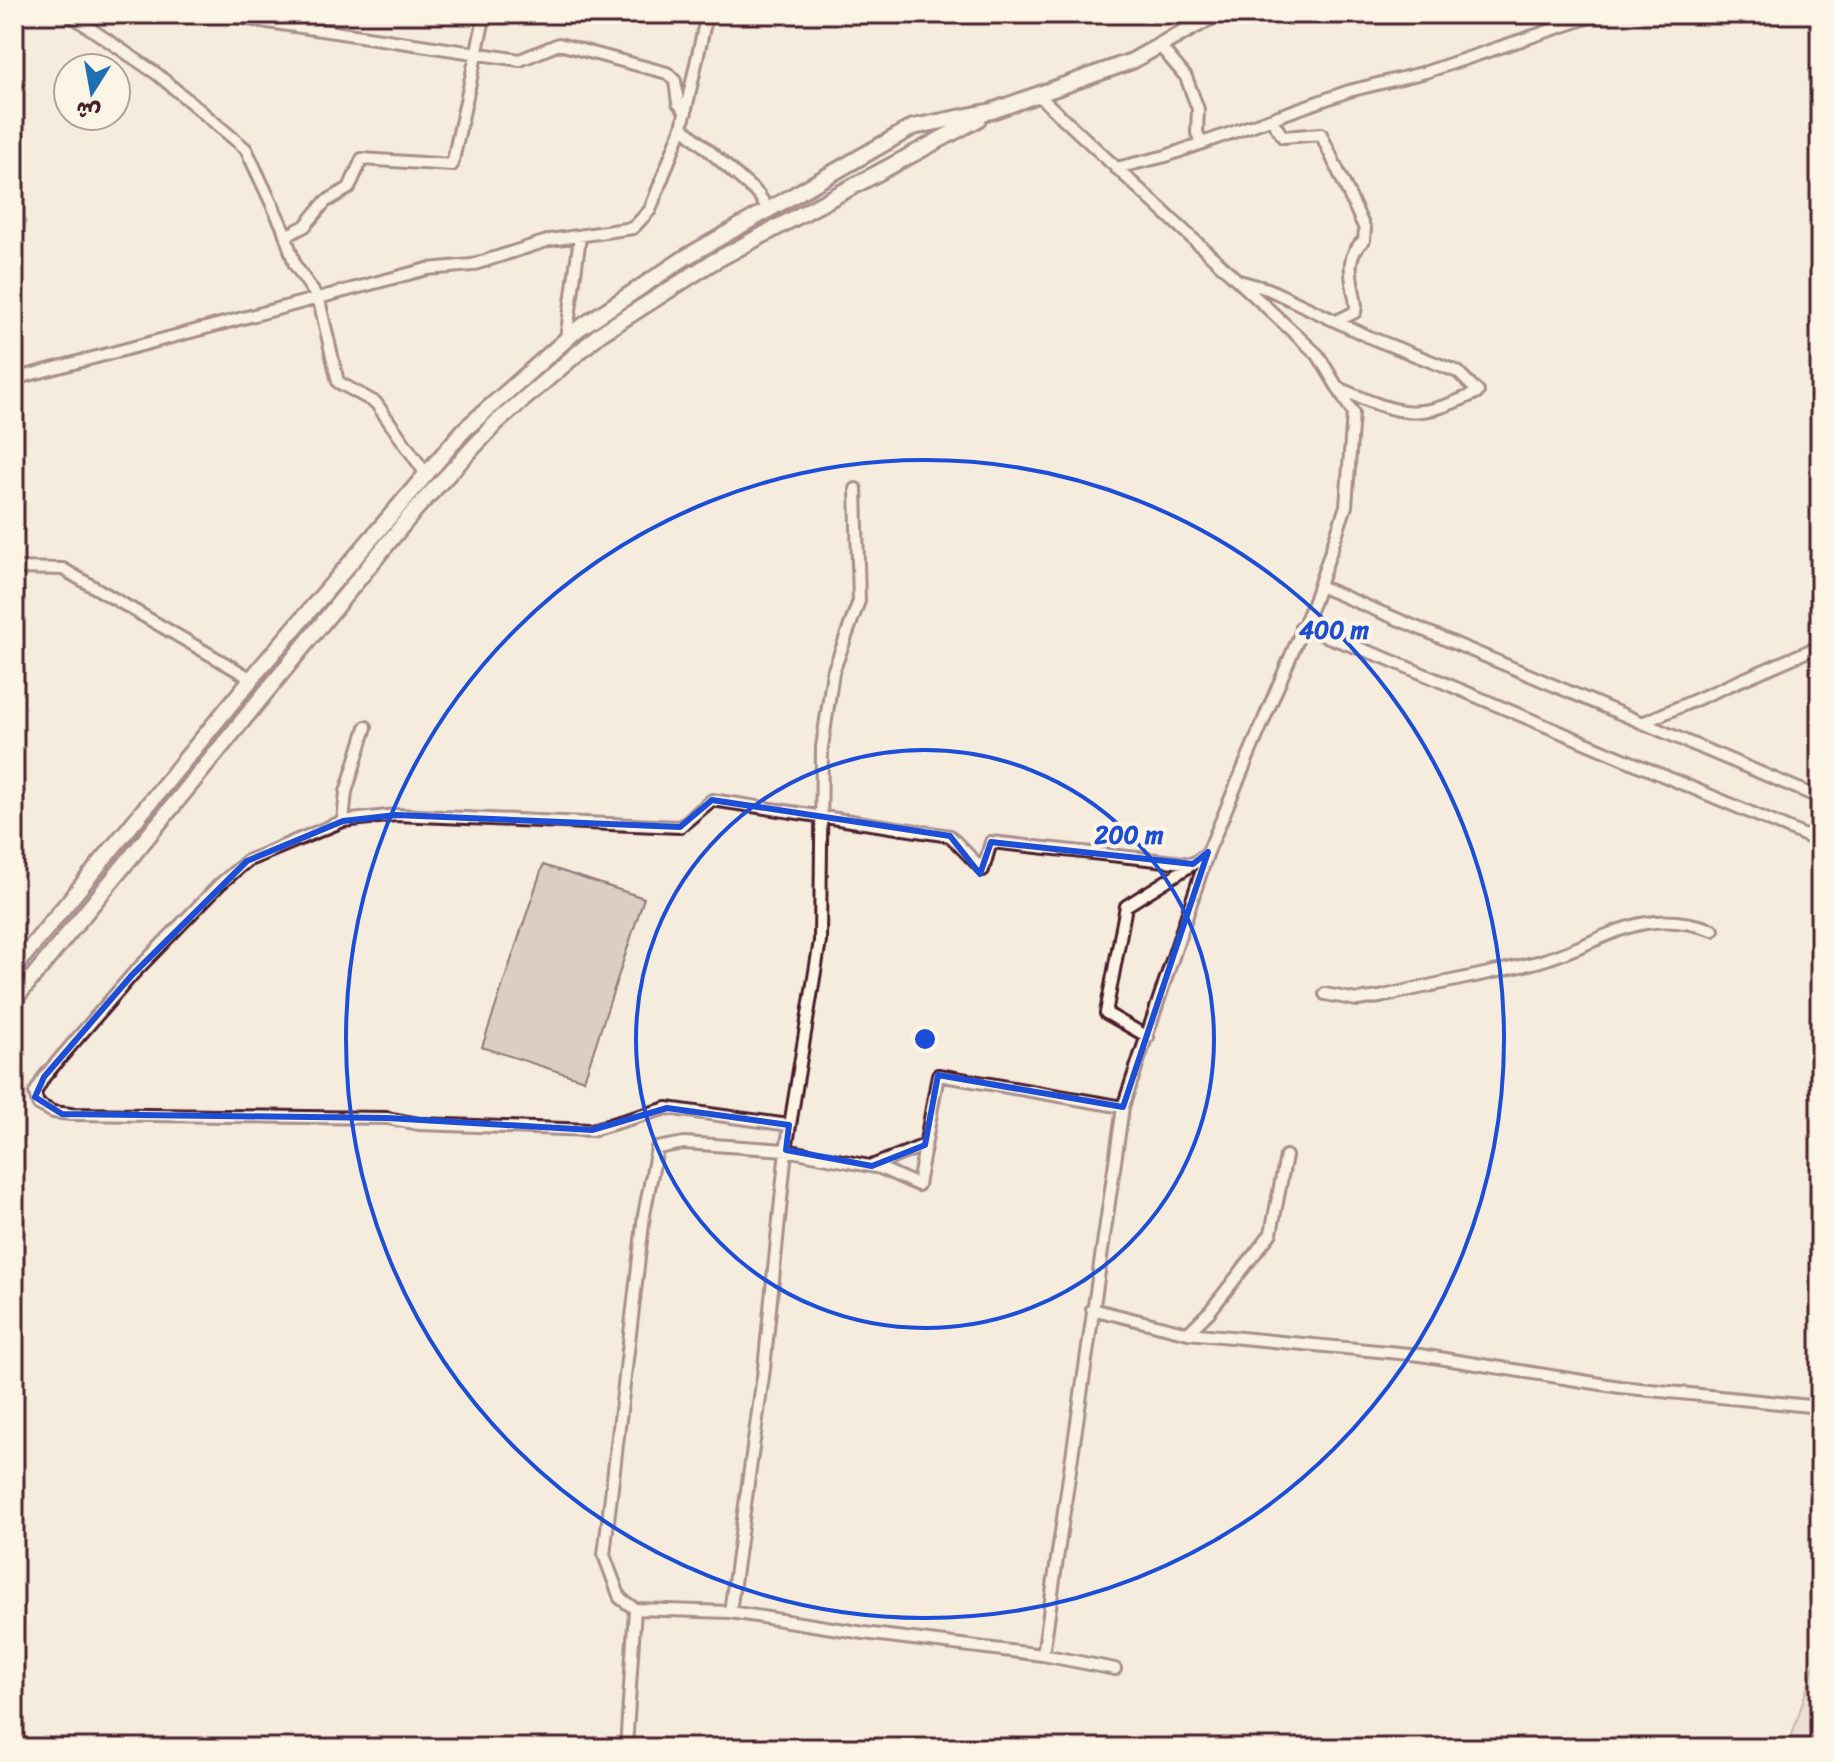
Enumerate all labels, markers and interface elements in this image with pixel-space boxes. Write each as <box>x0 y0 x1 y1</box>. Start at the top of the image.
north arrow <box>52 52 132 132</box>
text: ش <box>73 90 104 133</box>
text: 400 m <box>1299 609 1370 651</box>
text: 200 m <box>1094 814 1164 856</box>
centre of rings <box>911 1025 939 1053</box>

